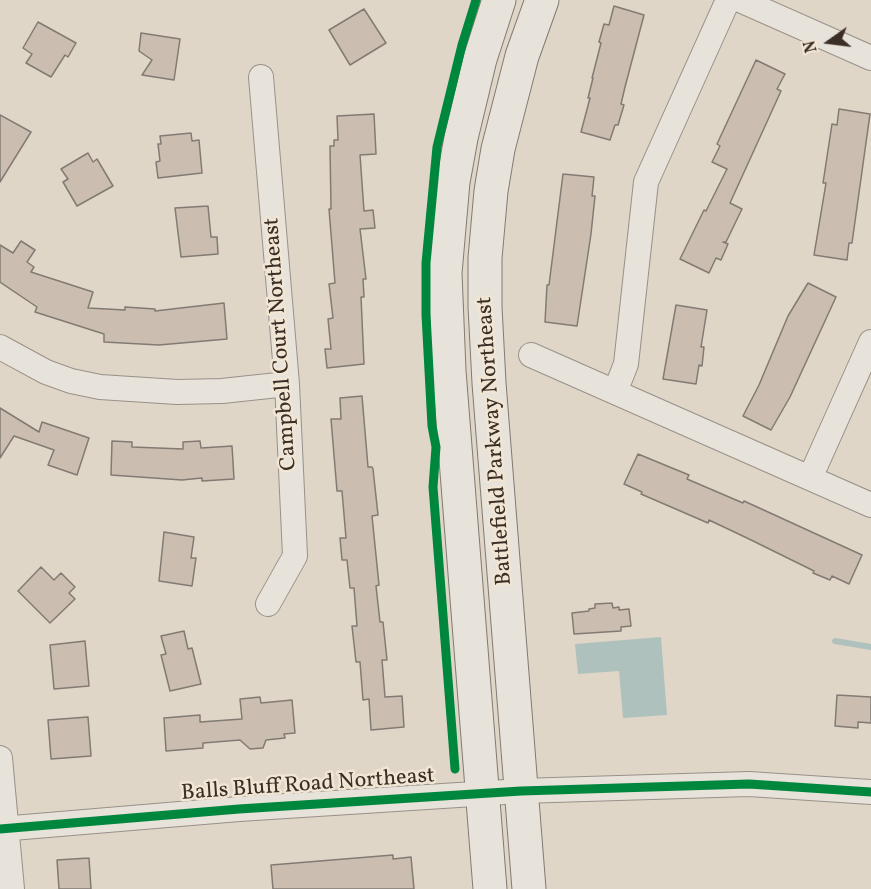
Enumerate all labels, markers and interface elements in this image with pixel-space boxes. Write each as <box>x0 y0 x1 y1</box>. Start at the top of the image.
north arrow <box>799 12 859 72</box>
text: N <box>799 38 824 55</box>
street label: Campbell Court Northeast <box>260 217 304 471</box>
street label: Battlefield Parkway Northeast <box>473 296 519 586</box>
street label: Balls Bluff Road Northeast <box>180 764 436 808</box>

